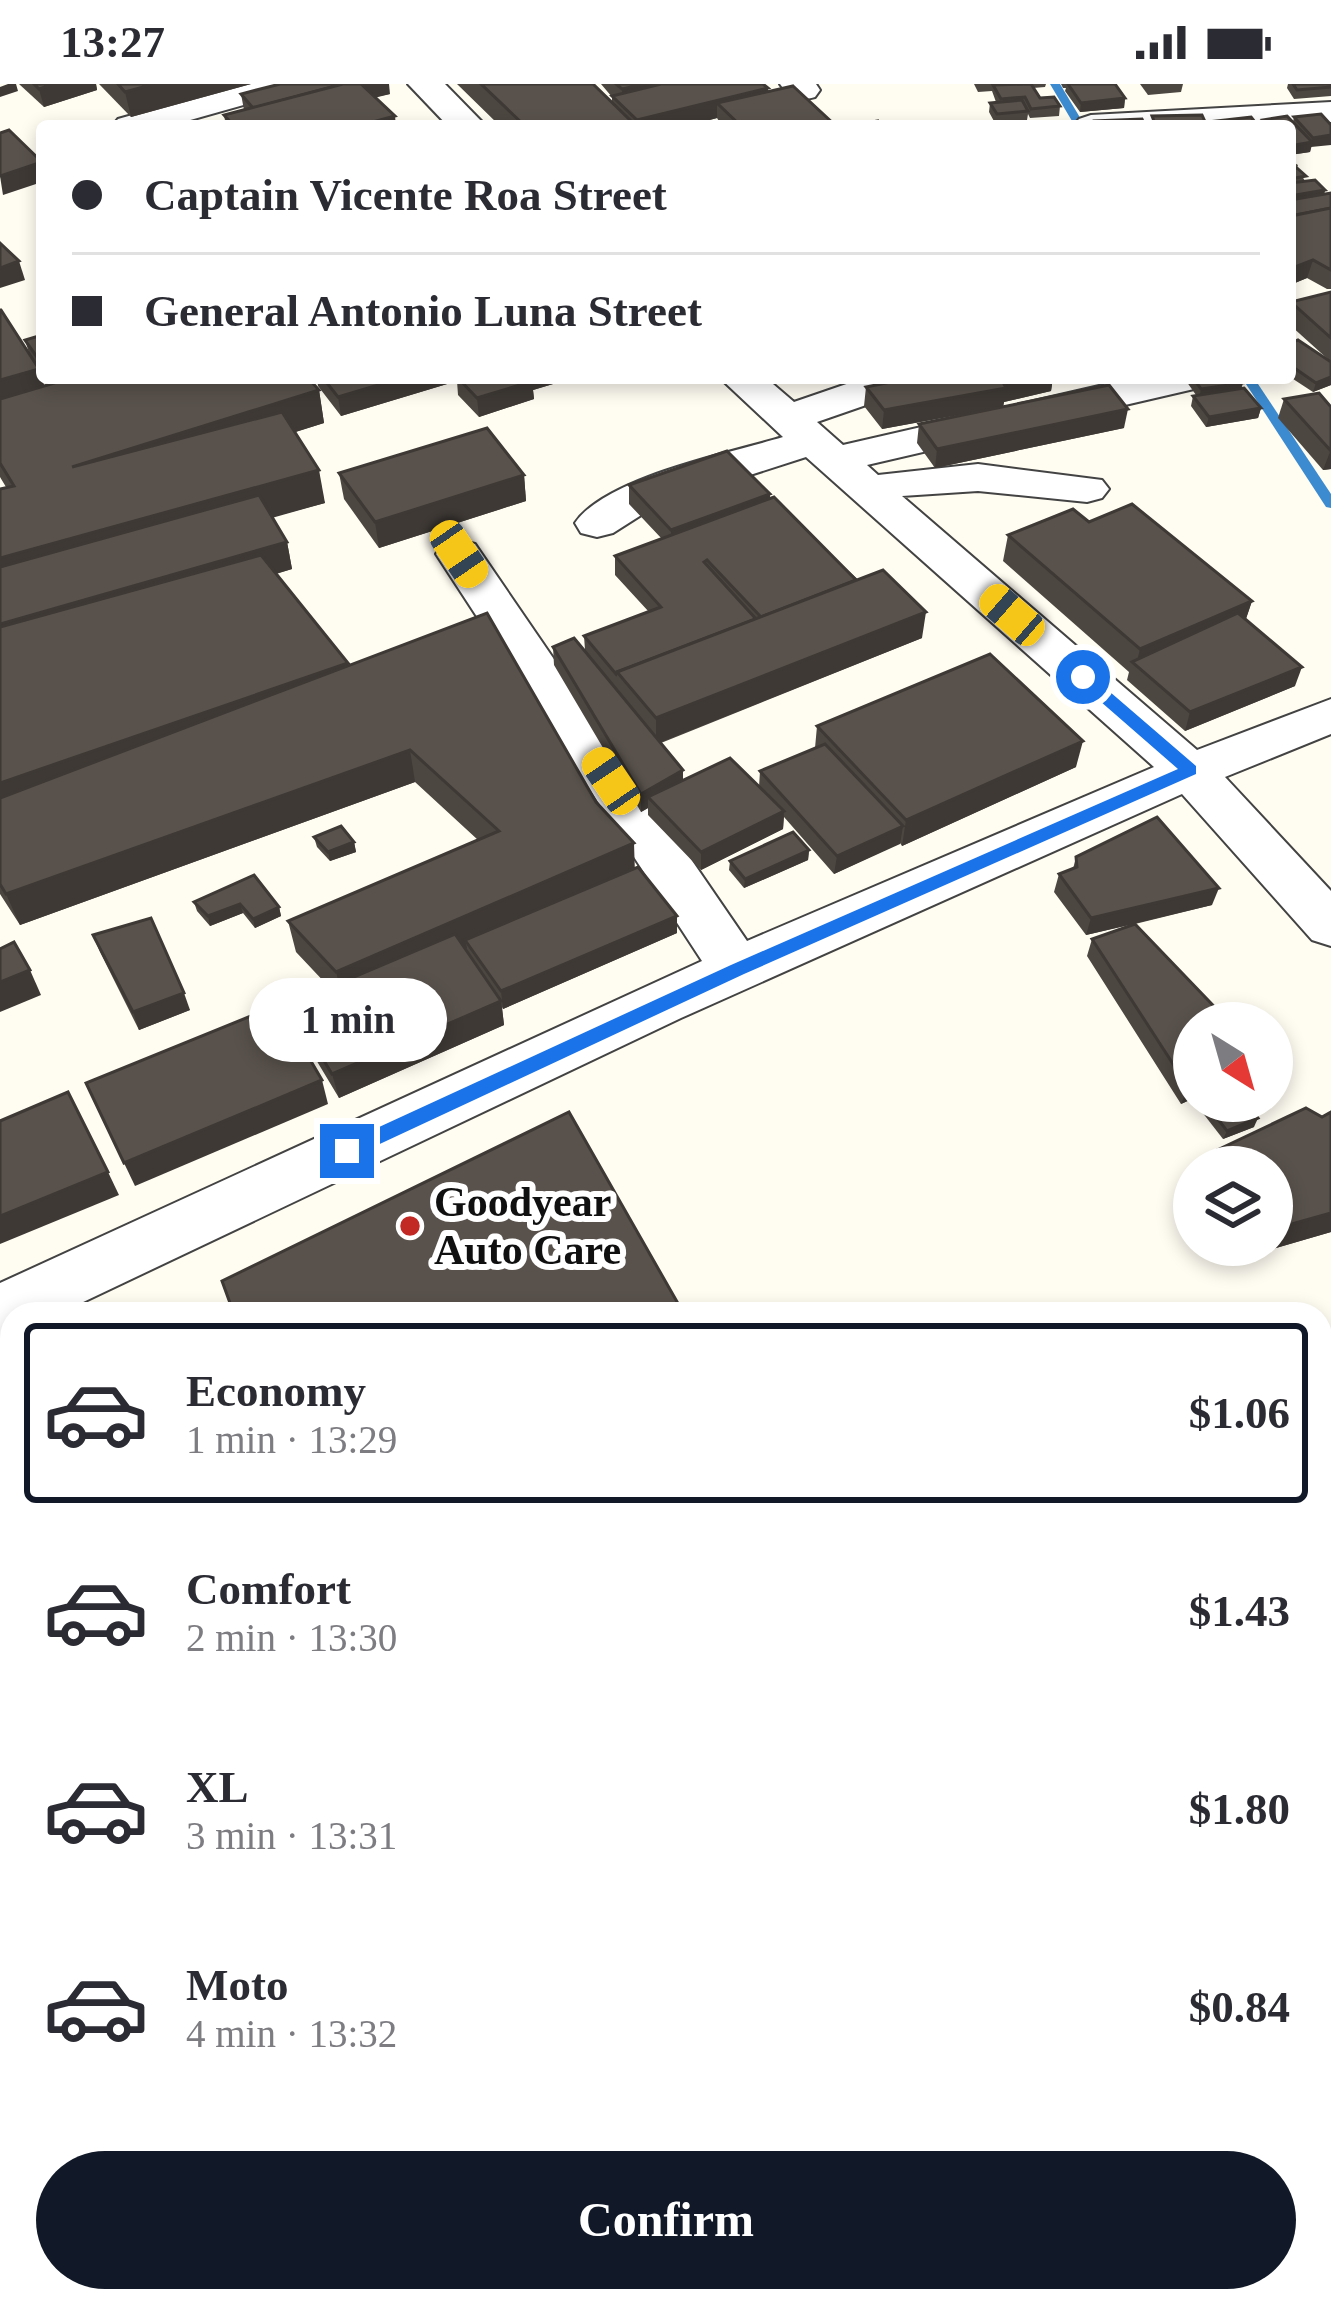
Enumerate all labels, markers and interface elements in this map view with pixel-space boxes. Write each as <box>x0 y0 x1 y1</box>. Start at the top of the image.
text: 13:27 <box>60 17 165 67</box>
text: Captain Vicente Roa Street <box>144 170 667 220</box>
text: General Antonio Luna Street <box>144 286 702 336</box>
car <box>424 514 494 594</box>
car <box>973 578 1051 652</box>
route start <box>1056 650 1110 704</box>
car <box>576 741 646 821</box>
callout: 1 min <box>248 977 446 1061</box>
text: 1 min <box>301 998 395 1041</box>
north arrow <box>1173 1002 1293 1122</box>
map controls <box>1173 1002 1293 1266</box>
route end <box>320 1124 374 1178</box>
button: layers <box>1173 1146 1293 1266</box>
place label: Goodyear Auto Care <box>434 1179 621 1273</box>
marker: Goodyear Auto Care <box>397 1213 423 1239</box>
icon: car <box>42 1359 150 1467</box>
text: Economy <box>186 1366 366 1416</box>
text: $1.06 <box>1189 1388 1290 1438</box>
text: 1 min · 13:29 <box>186 1418 397 1461</box>
icon: car <box>42 1557 150 1665</box>
text: Comfort <box>186 1564 351 1614</box>
text: $1.43 <box>1189 1586 1290 1636</box>
text: 2 min · 13:30 <box>186 1616 397 1659</box>
icon: car <box>42 1755 150 1863</box>
text: XL <box>186 1762 249 1812</box>
text: $1.80 <box>1189 1784 1290 1834</box>
text: 3 min · 13:31 <box>186 1814 397 1857</box>
icon: car <box>42 1953 150 2061</box>
text: Moto <box>186 1960 288 2010</box>
text: $0.84 <box>1189 1982 1290 2032</box>
text: 4 min · 13:32 <box>186 2012 397 2055</box>
button: Confirm <box>36 2151 1296 2289</box>

